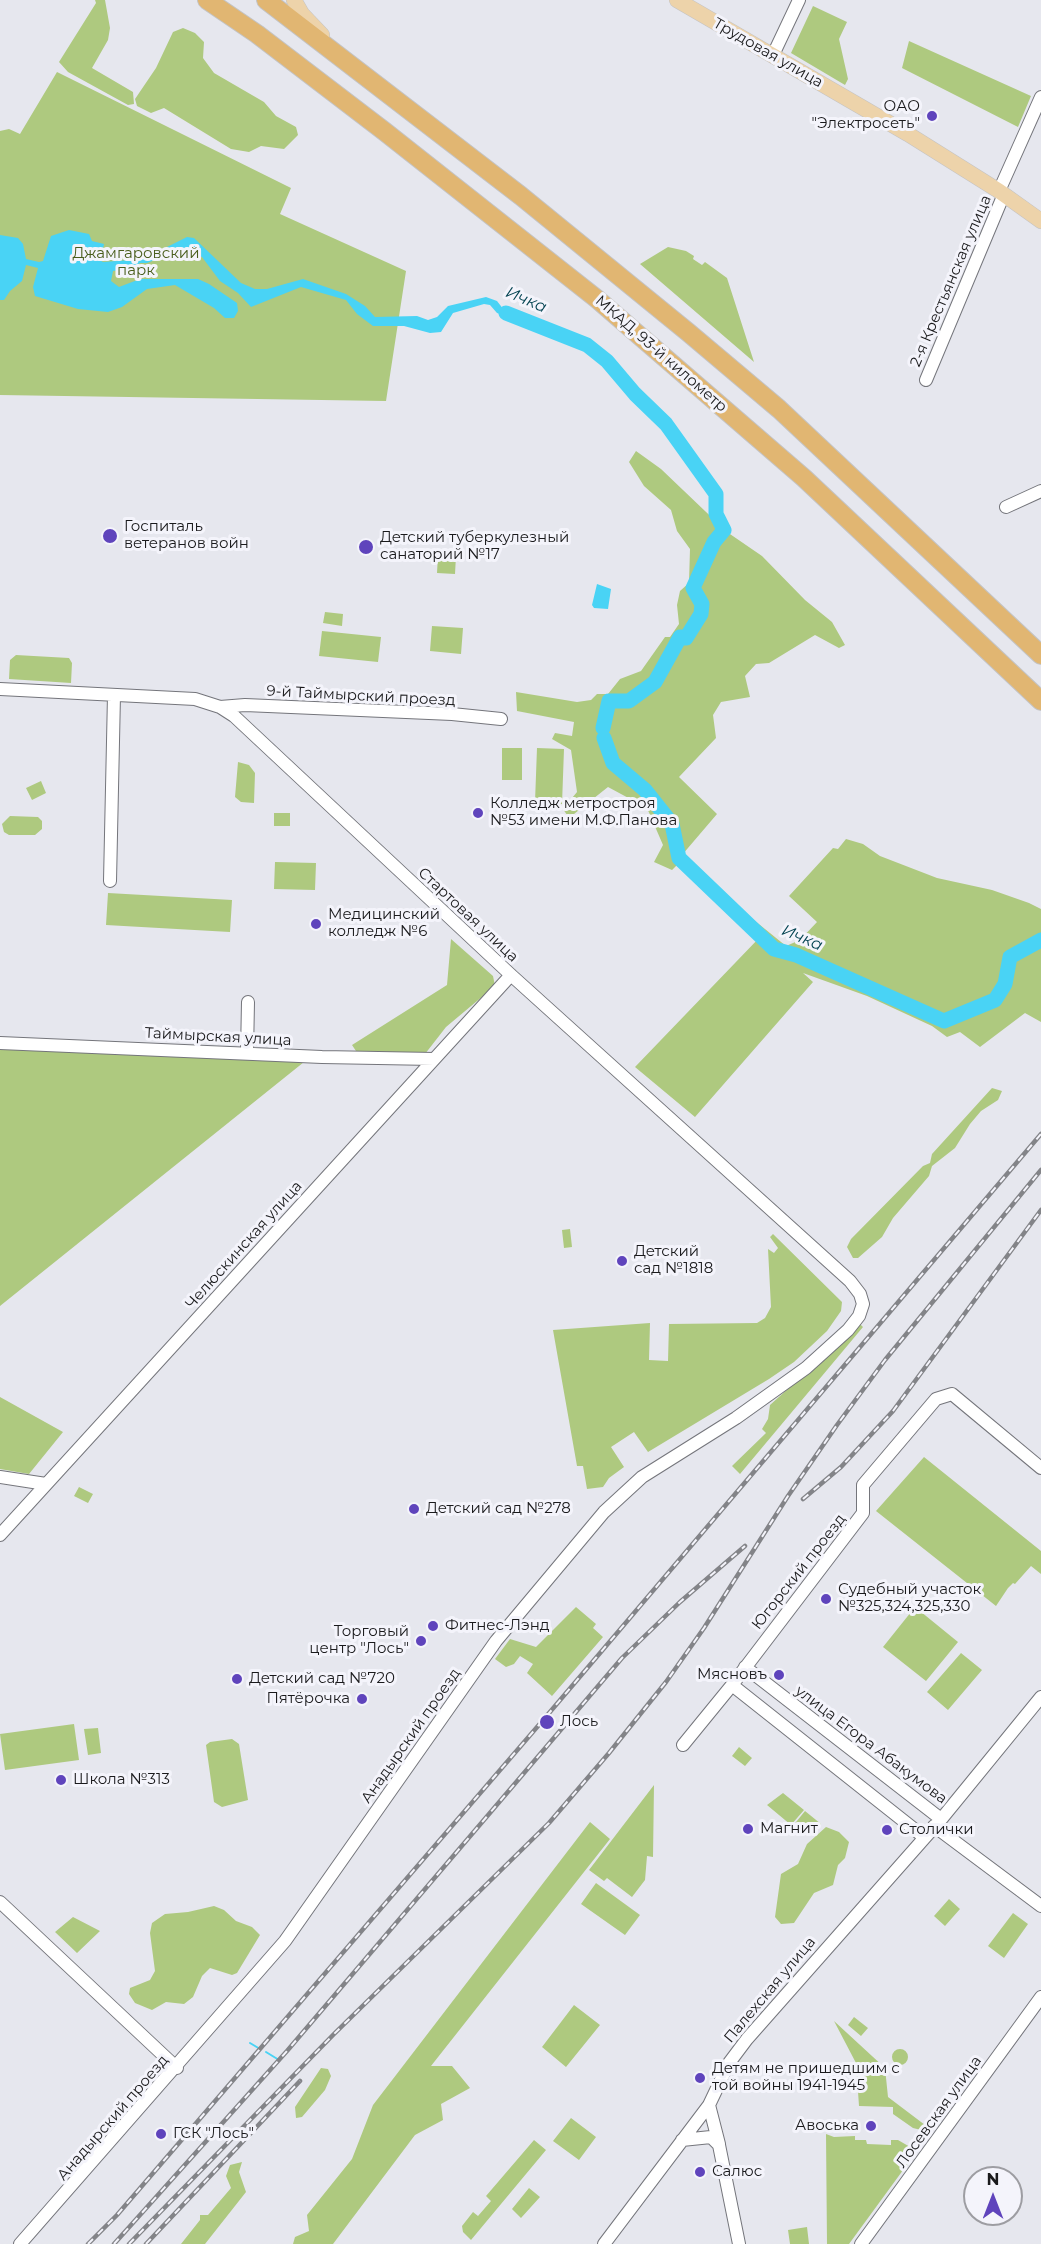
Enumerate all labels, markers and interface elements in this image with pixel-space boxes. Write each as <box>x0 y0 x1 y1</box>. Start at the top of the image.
street label: Трудовая улица <box>710 14 826 92</box>
place label: ОАО "Электросеть" <box>811 98 920 133</box>
marker: ОАО "Электросеть" <box>925 109 939 123</box>
street label: 2-я Крестьянская улица <box>907 192 995 370</box>
park label: Джамгаровский парк <box>72 245 200 280</box>
water label: Ичка <box>503 283 549 317</box>
street label: МКАД, 93-й километр <box>592 292 730 416</box>
place label: Госпиталь ветеранов войн <box>124 518 249 553</box>
marker: Госпиталь ветеранов войн <box>101 527 119 545</box>
place label: Детский туберкулезный санаторий №17 <box>380 529 569 564</box>
marker: Детский туберкулезный санаторий №17 <box>357 538 375 556</box>
street label: 9-й Таймырский проезд <box>266 682 456 710</box>
place label: Колледж метростроя №53 имени М.Ф.Панова <box>490 795 677 830</box>
marker: Колледж метростроя №53 имени М.Ф.Панова <box>471 806 485 820</box>
street label: Стартовая улица <box>414 864 522 966</box>
place label: Медицинский колледж №6 <box>328 906 440 941</box>
marker: Медицинский колледж №6 <box>309 917 323 931</box>
water label: Ичка <box>779 921 825 955</box>
street label: Таймырская улица <box>144 1024 292 1050</box>
street label: Челюскинская улица <box>182 1177 306 1313</box>
place label: Детский сад №1818 <box>634 1243 713 1278</box>
marker: Детский сад №1818 <box>615 1254 629 1268</box>
place label: Детский сад №278 <box>426 1500 571 1518</box>
marker: Детский сад №278 <box>407 1502 421 1516</box>
street label: Югорский проезд <box>748 1511 850 1633</box>
place label: Судебный участок №325,324,325,330 <box>838 1581 981 1616</box>
marker: Судебный участок №325,324,325,330 <box>819 1592 833 1606</box>
place label: Фитнес-Лэнд <box>445 1617 550 1635</box>
marker: Фитнес-Лэнд <box>426 1619 440 1633</box>
place label: Торговый центр "Лось" <box>309 1623 409 1658</box>
marker: Торговый центр "Лось" <box>414 1634 428 1648</box>
street label: Анадырский проезд <box>358 1665 464 1807</box>
place label: Мясновъ <box>697 1666 767 1684</box>
marker: Мясновъ <box>772 1668 786 1682</box>
place label: Детский сад №720 <box>249 1670 395 1688</box>
marker: Детский сад №720 <box>230 1672 244 1686</box>
street label: улица Егора Абакумова <box>792 1682 950 1808</box>
place label: Пятёрочка <box>266 1690 350 1708</box>
marker: Пятёрочка <box>355 1692 369 1706</box>
marker: Лось <box>538 1713 556 1731</box>
place label: Лось <box>560 1713 598 1731</box>
place label: Школа №313 <box>73 1771 170 1789</box>
marker: Школа №313 <box>54 1773 68 1787</box>
place label: Магнит <box>760 1820 818 1838</box>
place label: Столички <box>899 1821 974 1839</box>
marker: Магнит <box>741 1822 755 1836</box>
marker: Столички <box>880 1823 894 1837</box>
street label: Палехская улица <box>720 1933 820 2047</box>
street label: Анадырский проезд <box>54 2052 172 2184</box>
street label: Лосевская улица <box>892 2053 986 2171</box>
place label: Детям не пришедшим с той войны 1941-1945 <box>712 2060 900 2095</box>
marker: Детям не пришедшим с той войны 1941-1945 <box>693 2071 707 2085</box>
place label: Авоська <box>795 2117 859 2135</box>
marker: Авоська <box>864 2119 878 2133</box>
place label: ГСК "Лось" <box>173 2125 254 2143</box>
marker: ГСК "Лось" <box>154 2127 168 2141</box>
place label: Салюс <box>712 2163 762 2181</box>
marker: Салюс <box>693 2165 707 2179</box>
north arrow <box>963 2166 1023 2226</box>
text: N <box>987 2170 999 2189</box>

